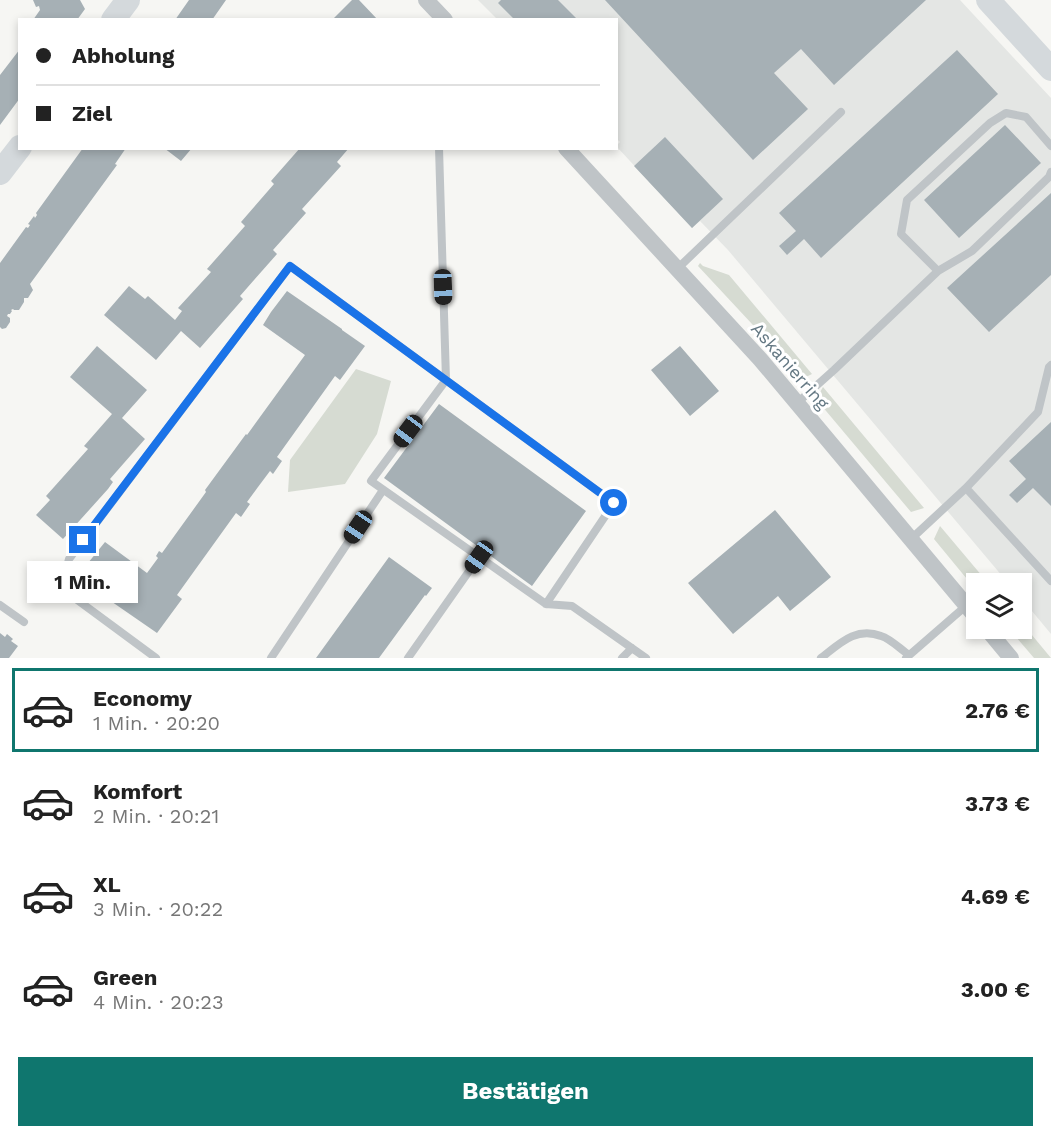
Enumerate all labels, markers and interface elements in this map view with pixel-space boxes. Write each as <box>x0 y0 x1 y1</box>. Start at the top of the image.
text: Abholung <box>72 43 174 68</box>
text: Ziel <box>72 101 112 126</box>
car <box>433 269 453 305</box>
street label: Askanierring <box>747 318 834 414</box>
car <box>390 411 426 451</box>
route start <box>600 489 627 516</box>
car <box>340 507 376 547</box>
route end <box>69 526 96 553</box>
car <box>461 537 497 577</box>
callout: 1 Min. <box>28 561 138 603</box>
text: 1 Min. <box>54 570 111 594</box>
map controls <box>966 573 1032 639</box>
button: layers <box>966 573 1032 639</box>
icon: car <box>21 683 75 737</box>
text: Economy <box>93 686 192 711</box>
text: 2.76 € <box>965 698 1030 723</box>
text: 1 Min. · 20:20 <box>93 711 220 735</box>
icon: car <box>21 776 75 830</box>
text: Komfort <box>93 779 182 804</box>
text: 3.73 € <box>965 791 1030 816</box>
text: 2 Min. · 20:21 <box>93 804 219 828</box>
icon: car <box>21 869 75 923</box>
text: XL <box>93 872 121 897</box>
text: 4.69 € <box>961 884 1030 909</box>
text: 3 Min. · 20:22 <box>93 897 223 921</box>
icon: car <box>21 962 75 1016</box>
text: Green <box>93 965 157 990</box>
text: 3.00 € <box>961 977 1030 1002</box>
text: 4 Min. · 20:23 <box>93 990 224 1014</box>
button: Bestätigen <box>18 1057 1033 1126</box>

